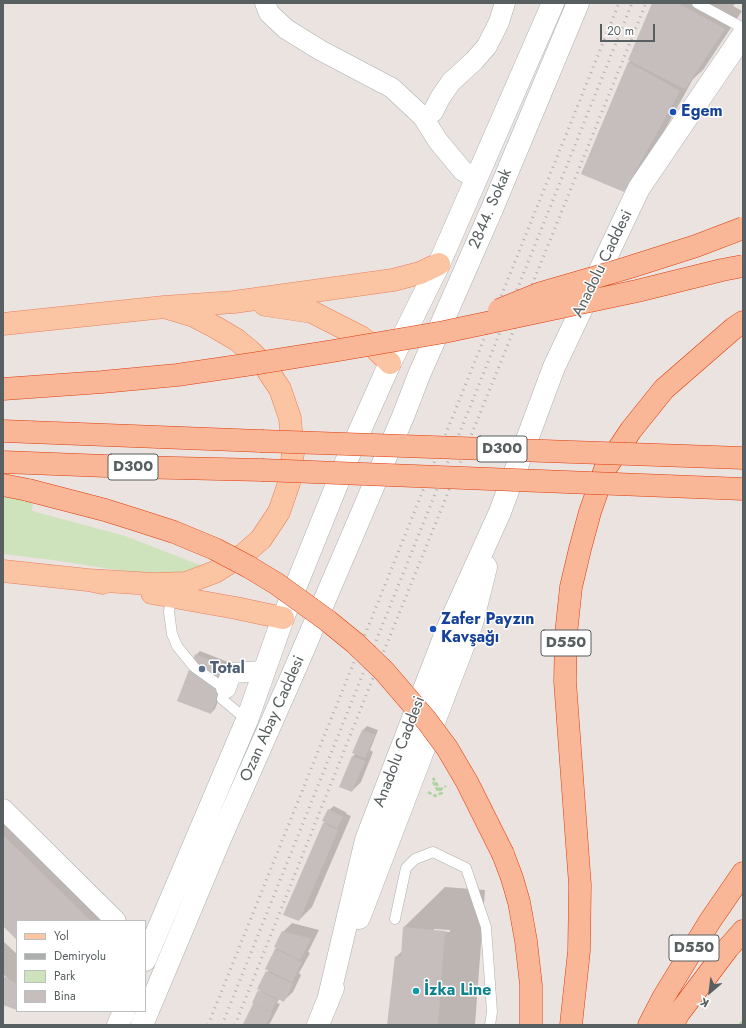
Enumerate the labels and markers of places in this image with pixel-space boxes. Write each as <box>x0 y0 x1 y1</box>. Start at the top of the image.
place label: Egem <box>681 102 723 122</box>
marker: Egem <box>668 107 678 117</box>
place label: Zafer Payzın Kavşağı <box>441 610 534 648</box>
marker: Zafer Payzın Kavşağı <box>428 624 438 634</box>
place label: Total <box>210 659 245 679</box>
marker: Total <box>197 664 207 674</box>
place label: İzka Line <box>424 981 491 1001</box>
marker: İzka Line <box>411 986 421 996</box>

